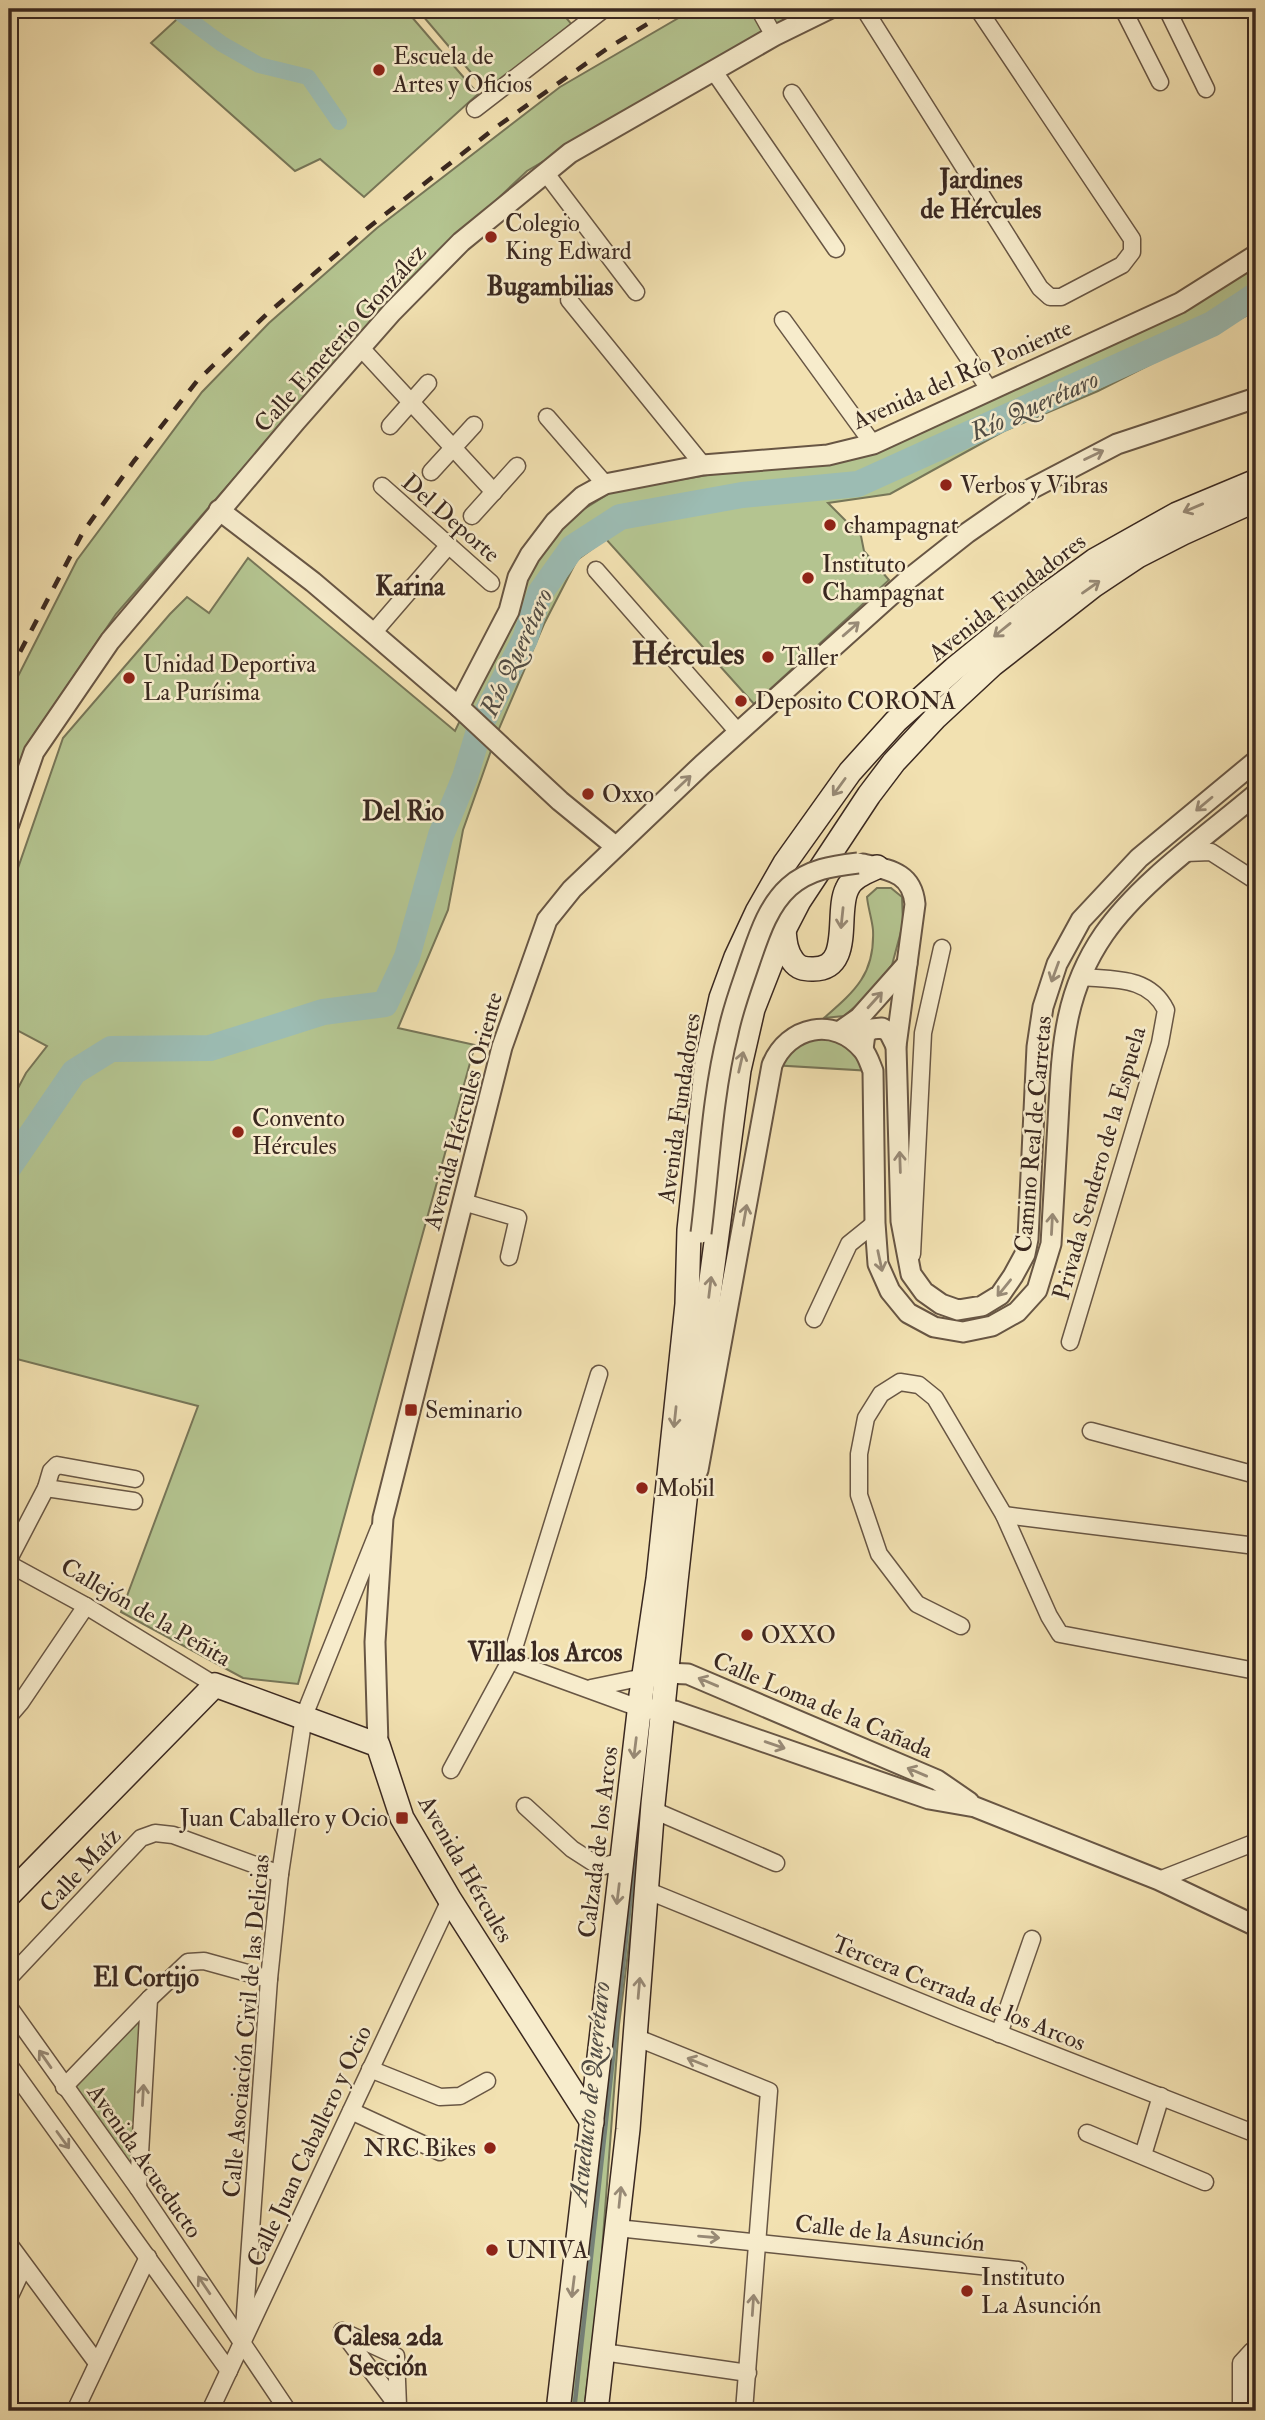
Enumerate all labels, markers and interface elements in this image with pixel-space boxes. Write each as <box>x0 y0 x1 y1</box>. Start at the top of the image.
place label: Escuela de Artes y Oficios <box>392 41 532 100</box>
marker: Escuela de Artes y Oficios <box>371 62 387 78</box>
district label: Jardines de Hércules <box>921 164 1042 226</box>
place label: Colegio King Edward <box>505 208 632 267</box>
marker: Colegio King Edward <box>483 229 499 245</box>
street label: Calle Emeterio González <box>247 237 434 439</box>
district label: Bugambilias <box>487 271 613 304</box>
street label: Avenida del Río Poniente <box>847 312 1077 437</box>
water label: Río Querétaro <box>964 363 1104 450</box>
one-way arrow <box>1083 447 1104 461</box>
street label: Del Deporte <box>395 467 506 570</box>
place label: Verbos y Vibras <box>960 470 1108 501</box>
marker: Verbos y Vibras <box>938 477 954 493</box>
one-way arrow <box>1183 502 1204 515</box>
place label: champagnat <box>844 510 959 541</box>
marker: champagnat <box>822 517 838 533</box>
street label: Avenida Fundadores <box>921 526 1092 669</box>
place label: Instituto Champagnat <box>822 549 945 608</box>
marker: Instituto Champagnat <box>800 570 816 586</box>
district label: Karina <box>375 571 446 603</box>
one-way arrow <box>1081 580 1100 594</box>
water label: Río Querétaro <box>473 583 561 723</box>
one-way arrow <box>842 621 859 638</box>
one-way arrow <box>994 622 1012 637</box>
district label: Hércules <box>632 634 745 674</box>
place label: Taller <box>782 642 838 673</box>
place label: Unidad Deportiva La Purísima <box>143 649 317 708</box>
marker: Taller <box>760 649 776 665</box>
marker: Unidad Deportiva La Purísima <box>121 670 137 686</box>
place label: Deposito CORONA <box>755 686 956 717</box>
marker: Deposito CORONA <box>733 693 749 709</box>
one-way arrow <box>674 774 691 791</box>
one-way arrow <box>832 777 846 796</box>
place label: Oxxo <box>602 779 654 810</box>
marker: Oxxo <box>580 786 596 802</box>
district label: Del Rio <box>362 796 445 828</box>
one-way arrow <box>1195 796 1213 812</box>
one-way arrow <box>835 906 848 929</box>
one-way arrow <box>1048 961 1060 983</box>
street label: Avenida Hércules Oriente <box>417 989 510 1234</box>
one-way arrow <box>867 992 884 1009</box>
street label: Avenida Fundadores <box>651 1011 708 1206</box>
street label: Camino Real de Carretas <box>1008 1014 1059 1254</box>
street label: Privada Sendero de la Espuela <box>1046 1022 1154 1303</box>
one-way arrow <box>735 1051 748 1074</box>
place label: Convento Hércules <box>252 1103 345 1162</box>
marker: Convento Hércules <box>230 1124 246 1140</box>
one-way arrow <box>893 1150 906 1173</box>
one-way arrow <box>739 1205 752 1227</box>
one-way arrow <box>1046 1213 1059 1235</box>
one-way arrow <box>873 1249 887 1272</box>
one-way arrow <box>704 1276 717 1299</box>
one-way arrow <box>996 1279 1012 1297</box>
place label: Seminario <box>425 1395 522 1426</box>
marker: Seminario <box>403 1402 419 1418</box>
one-way arrow <box>669 1405 682 1427</box>
place label: Mobil <box>656 1473 715 1504</box>
marker: Mobil <box>634 1480 650 1496</box>
street label: Callejón de la Peñita <box>55 1551 238 1674</box>
place label: OXXO <box>761 1620 836 1651</box>
marker: OXXO <box>739 1627 755 1643</box>
district label: Villas los Arcos <box>467 1637 623 1669</box>
street label: Calle Loma de la Cañada <box>708 1645 939 1766</box>
one-way arrow <box>698 1675 719 1688</box>
one-way arrow <box>628 1737 641 1759</box>
one-way arrow <box>763 1740 785 1752</box>
street label: Calzada de los Arcos <box>571 1744 626 1940</box>
one-way arrow <box>907 1765 928 1778</box>
street label: Avenida Hércules <box>410 1789 520 1948</box>
place label: Juan Caballero y Ocio <box>179 1803 388 1834</box>
marker: Juan Caballero y Ocio <box>394 1810 410 1826</box>
street label: Calle Maíz <box>33 1821 128 1920</box>
street label: Calle Asociación Civil de las Delicias <box>216 1853 277 2199</box>
one-way arrow <box>612 1882 625 1904</box>
street label: Tercera Cerrada de los Arcos <box>828 1928 1090 2059</box>
district label: El Cortijo <box>93 1962 199 1994</box>
one-way arrow <box>633 1977 646 2000</box>
water label: Acueducto de Querétaro <box>562 1980 619 2210</box>
street label: Calle Juan Caballero y Ocio <box>240 2021 379 2272</box>
one-way arrow <box>38 2050 52 2069</box>
one-way arrow <box>687 2055 709 2068</box>
street label: Avenida Acueducto <box>79 2078 209 2244</box>
one-way arrow <box>137 2084 150 2107</box>
one-way arrow <box>56 2130 70 2149</box>
place label: NRC Bikes <box>364 2133 476 2164</box>
marker: NRC Bikes <box>482 2140 498 2156</box>
one-way arrow <box>614 2186 627 2209</box>
street label: Calle de la Asunción <box>794 2208 986 2259</box>
one-way arrow <box>697 2231 720 2244</box>
place label: UNIVA <box>506 2235 588 2266</box>
marker: UNIVA <box>484 2242 500 2258</box>
place label: Instituto La Asunción <box>981 2262 1101 2321</box>
one-way arrow <box>566 2275 579 2298</box>
one-way arrow <box>197 2276 211 2295</box>
marker: Instituto La Asunción <box>959 2283 975 2299</box>
one-way arrow <box>747 2294 760 2317</box>
district label: Calesa 2da Sección <box>334 2321 444 2383</box>

